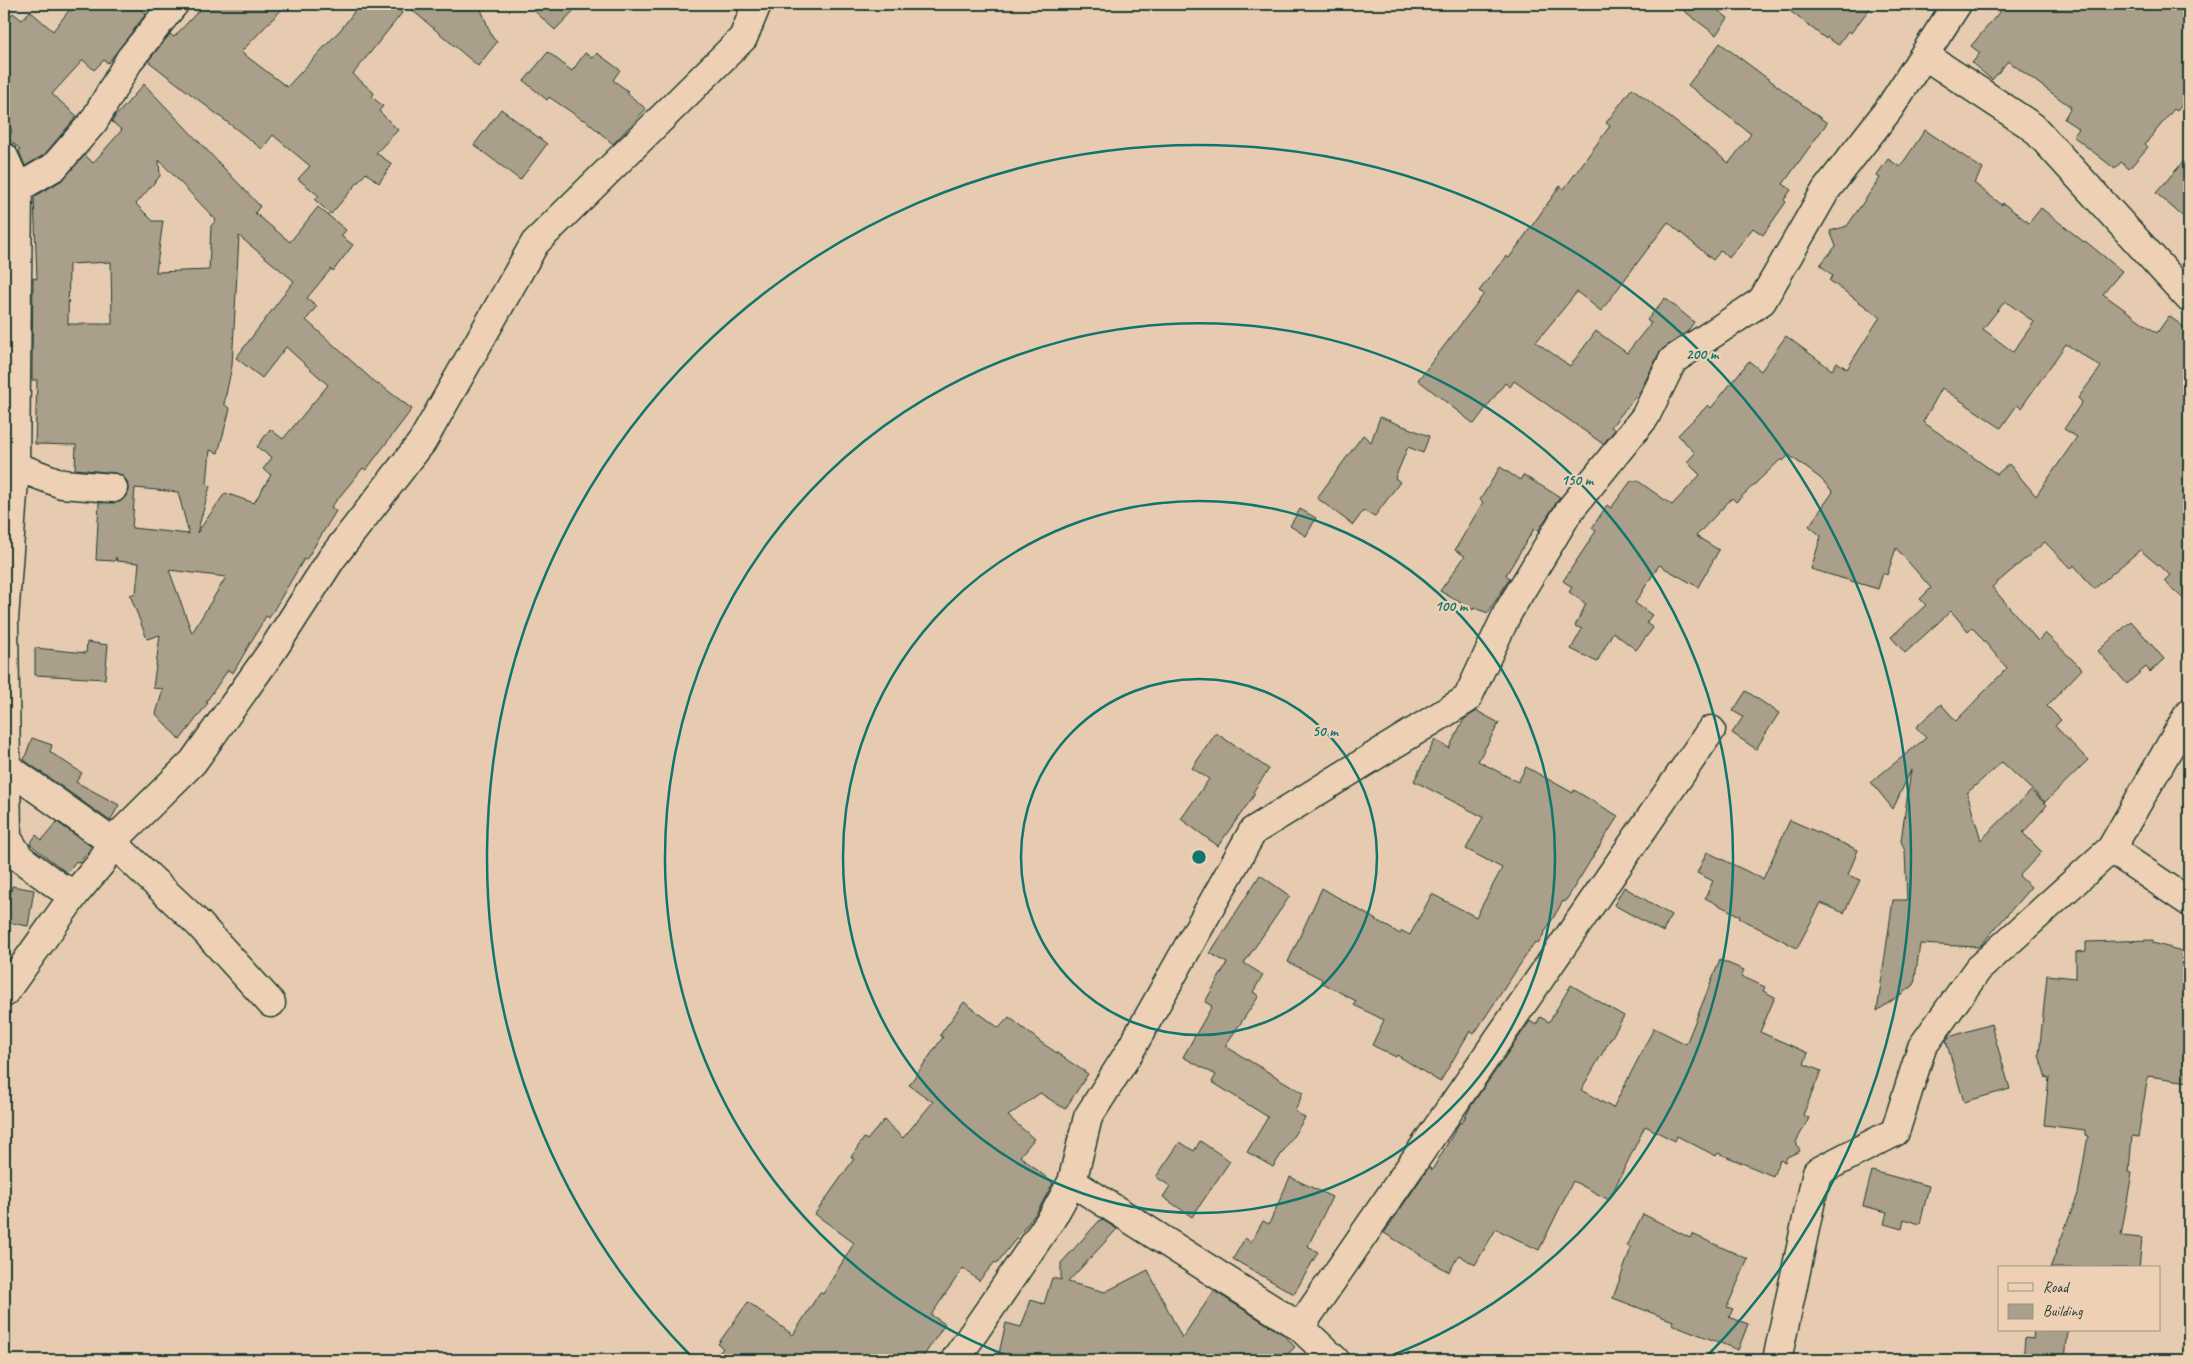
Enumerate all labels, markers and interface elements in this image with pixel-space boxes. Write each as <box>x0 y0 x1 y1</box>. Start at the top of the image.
text: 200 m <box>1686 345 1720 364</box>
text: 150 m <box>1561 471 1595 490</box>
text: 100 m <box>1435 597 1469 616</box>
text: 50 m <box>1312 722 1339 741</box>
centre of rings <box>1190 848 1208 866</box>
legend <box>1998 1266 2160 1332</box>
text: Road <box>2043 1278 2070 1297</box>
text: Building <box>2043 1302 2083 1321</box>

